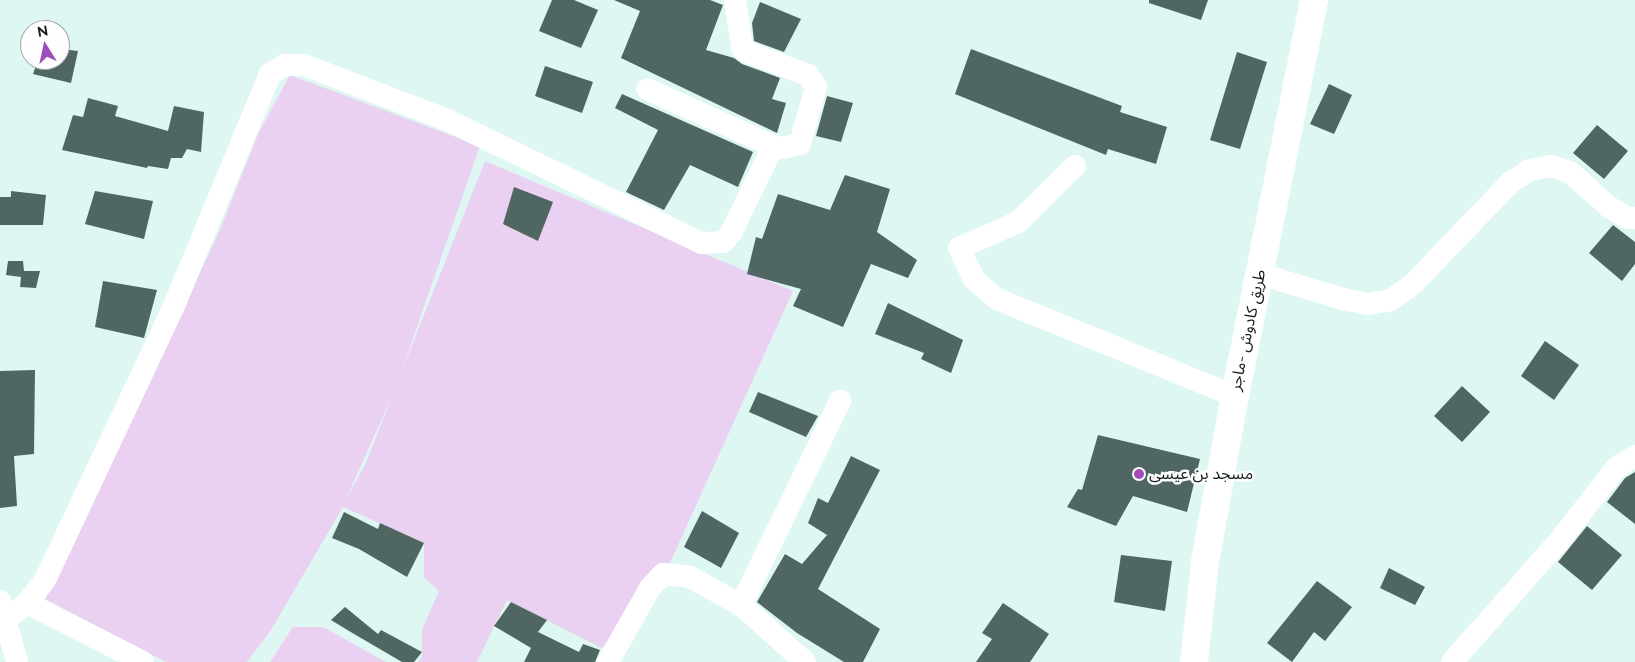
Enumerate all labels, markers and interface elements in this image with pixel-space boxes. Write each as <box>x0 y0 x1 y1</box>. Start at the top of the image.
north arrow <box>20 20 70 70</box>
text: N <box>36 22 49 40</box>
street label: طريق كادوش -ماجر <box>1226 268 1270 392</box>
place label: مسجد بن عيسى <box>1149 464 1253 484</box>
marker: مسجد بن عيسى <box>1133 468 1145 480</box>

